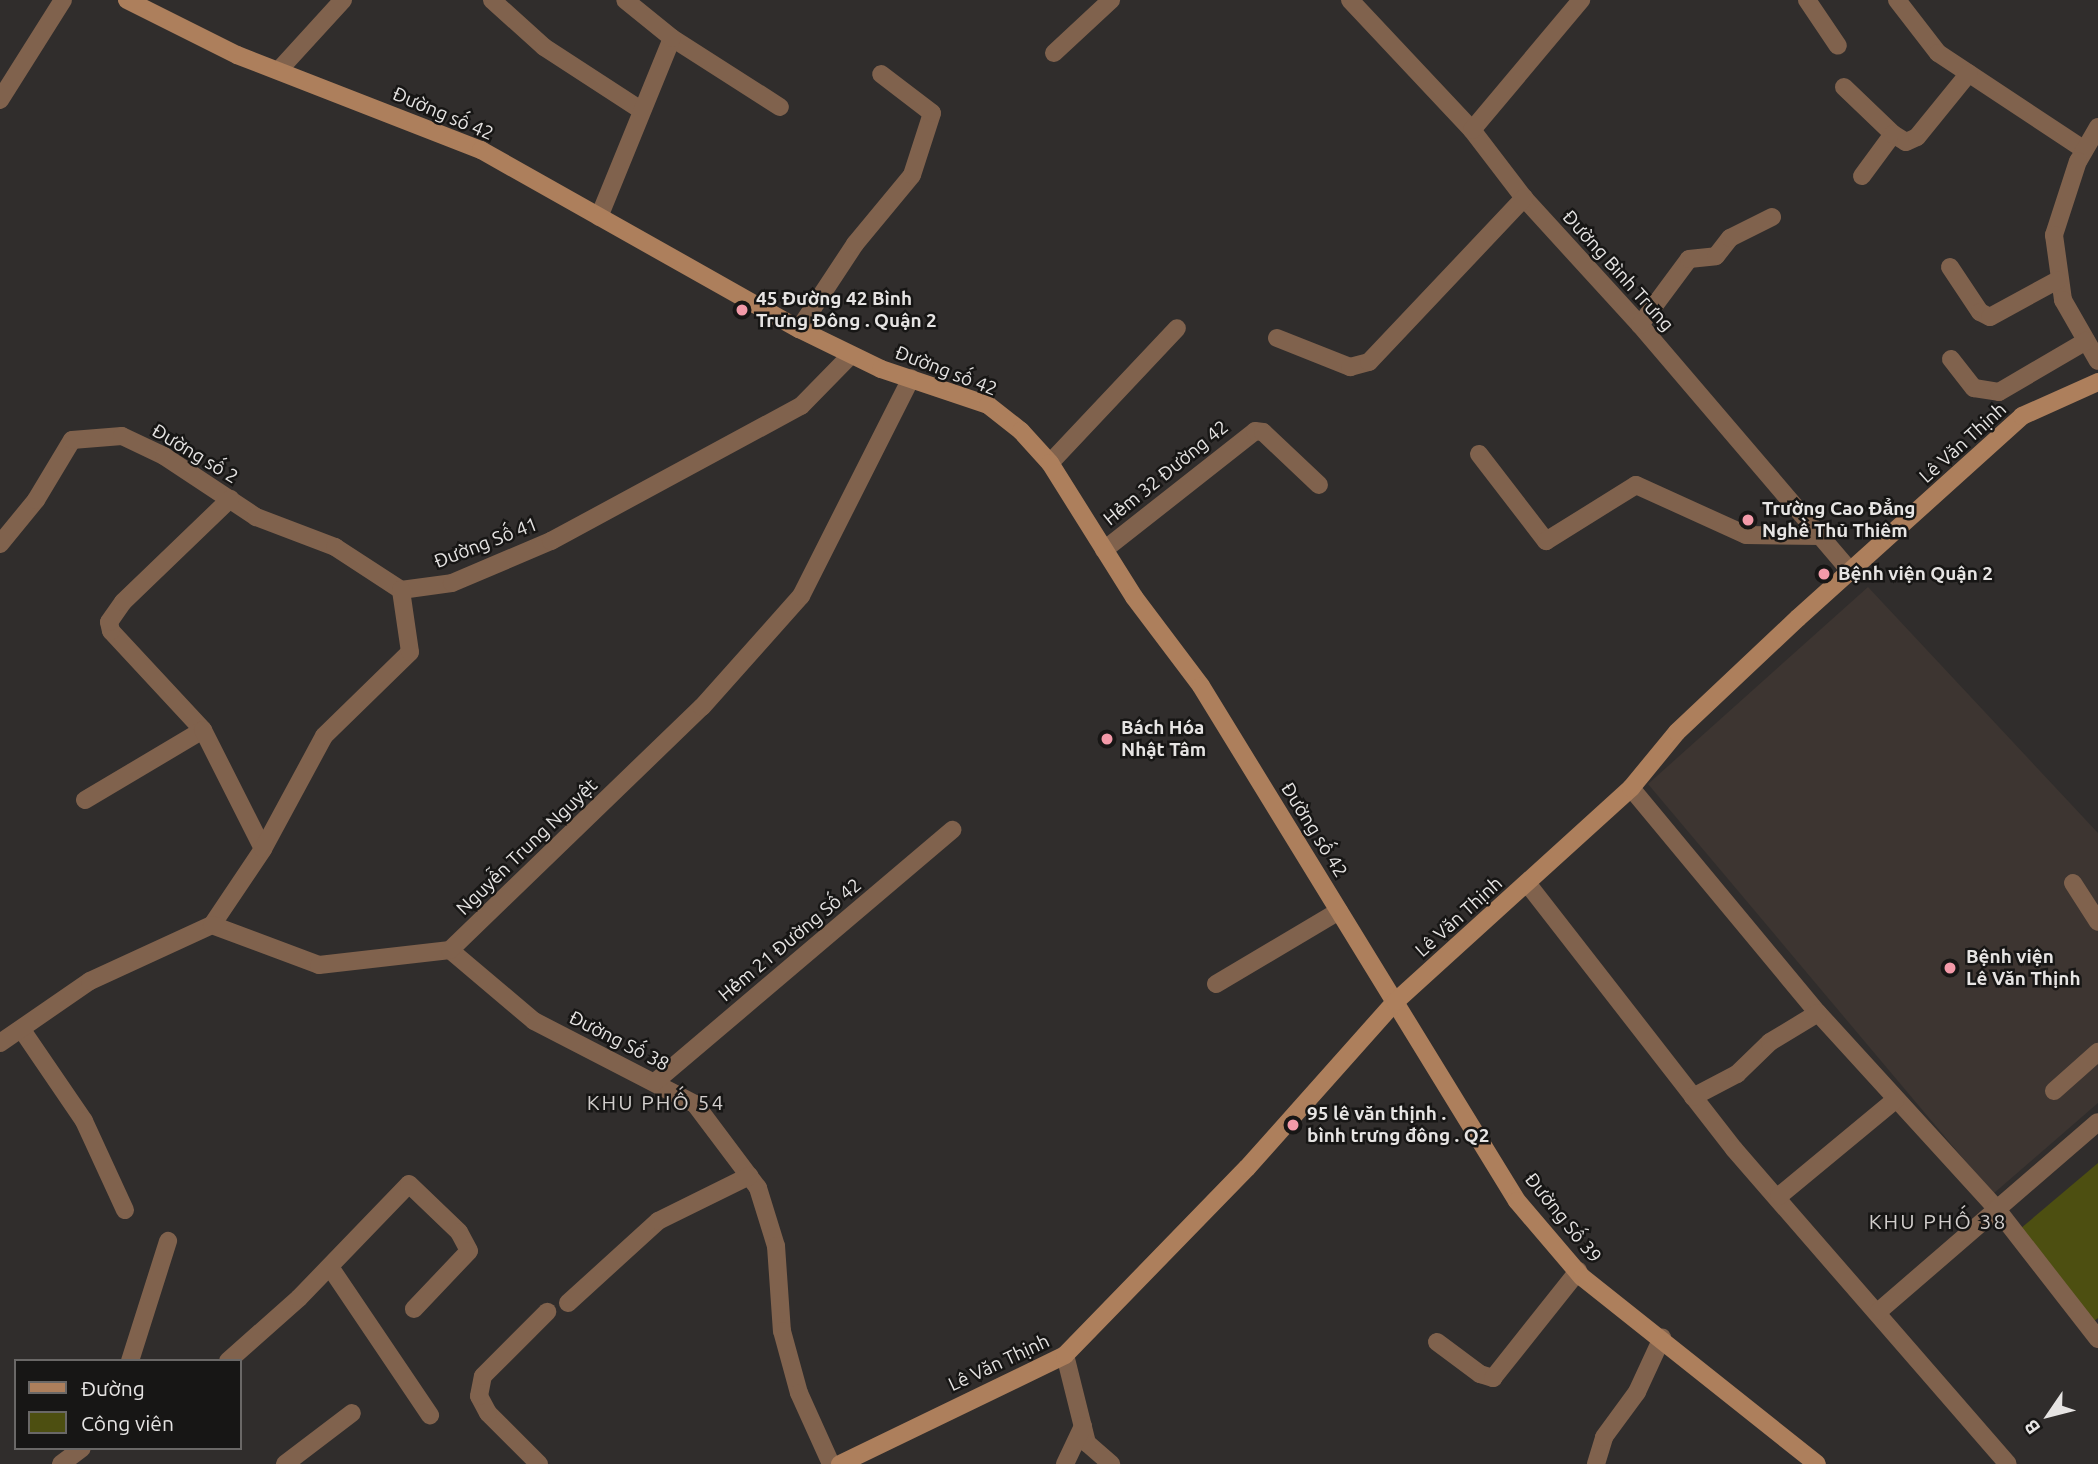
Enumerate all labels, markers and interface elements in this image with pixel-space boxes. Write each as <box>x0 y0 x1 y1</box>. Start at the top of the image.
street label: Đường số 42 <box>389 83 497 145</box>
street label: Đường Bình Trưng <box>1558 206 1678 336</box>
place label: 45 Đường 42 Bình Trưng Đông . Quận 2 <box>756 288 937 332</box>
marker: 45 Đường 42 Bình Trưng Đông . Quận 2 <box>734 302 750 318</box>
street label: Đường số 42 <box>892 341 1000 401</box>
street label: Lê Văn Thịnh <box>1915 398 2011 488</box>
street label: Hẻm 32 Đường 42 <box>1099 416 1233 530</box>
street label: Đường số 2 <box>148 419 242 489</box>
place label: Trường Cao Đẳng Nghề Thủ Thiêm <box>1762 498 1916 542</box>
marker: Trường Cao Đẳng Nghề Thủ Thiêm <box>1740 512 1756 528</box>
street label: Đường Số 41 <box>431 513 541 573</box>
place label: Bệnh viện Quận 2 <box>1838 563 1993 585</box>
marker: Bệnh viện Quận 2 <box>1816 566 1832 582</box>
place label: Bách Hóa Nhật Tâm <box>1121 717 1206 761</box>
marker: Bách Hóa Nhật Tâm <box>1099 731 1115 747</box>
street label: Nguyễn Trung Nguyệt <box>452 774 602 920</box>
street label: Đường số 42 <box>1276 778 1352 882</box>
street label: Lê Văn Thịnh <box>1411 872 1507 962</box>
street label: Hẻm 21 Đường Số 42 <box>714 874 866 1006</box>
place label: Bệnh viện Lê Văn Thịnh <box>1966 946 2080 990</box>
marker: Bệnh viện Lê Văn Thịnh <box>1940 958 1960 978</box>
street label: Đường Số 38 <box>565 1006 673 1076</box>
district label: KHU PHỐ 54 <box>588 1089 724 1115</box>
place label: 95 lê văn thịnh . bình trưng đông . Q2 <box>1307 1103 1489 1147</box>
marker: 95 lê văn thịnh . bình trưng đông . Q2 <box>1285 1117 1301 1133</box>
street label: Đường Số 39 <box>1520 1168 1606 1268</box>
district label: KHU PHỐ 38 <box>1870 1208 2006 1234</box>
street label: Lê Văn Thịnh <box>945 1330 1053 1396</box>
legend <box>14 1359 242 1450</box>
text: Đường <box>81 1376 145 1400</box>
north arrow <box>2014 1380 2084 1450</box>
text: Công viên <box>81 1411 174 1435</box>
text: B <box>2019 1416 2044 1439</box>

